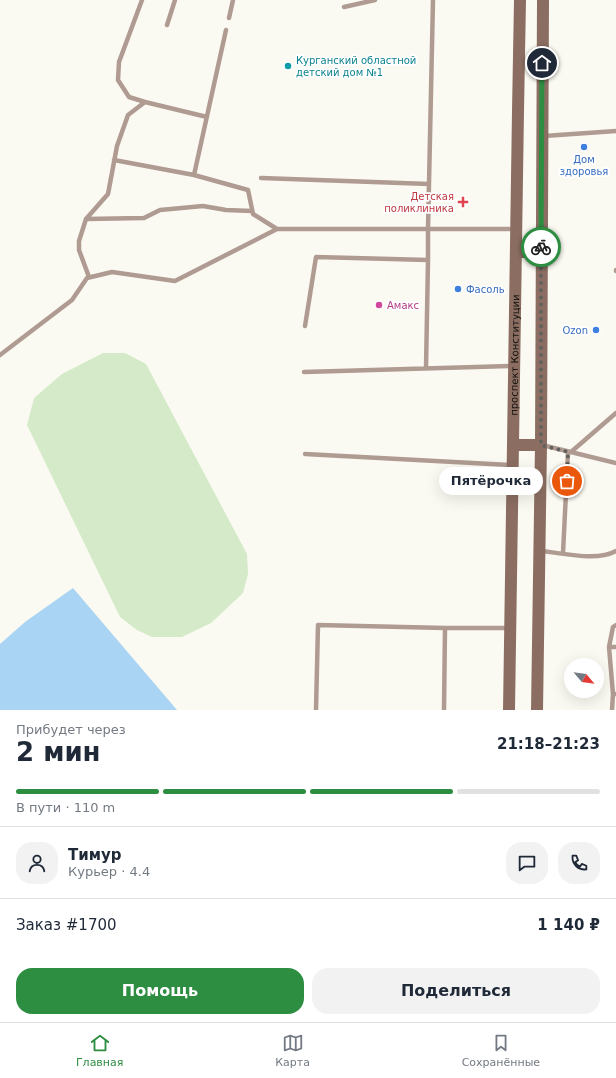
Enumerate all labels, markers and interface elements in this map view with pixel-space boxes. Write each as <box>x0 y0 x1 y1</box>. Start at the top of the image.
pin <box>525 46 559 80</box>
icon: home <box>531 52 553 74</box>
place label: Курганский областной детский дом №1 <box>296 55 416 78</box>
marker: Курганский областной детский дом №1 <box>283 61 293 71</box>
marker: Дом здоровья <box>579 142 589 152</box>
place label: Дом здоровья <box>560 154 608 177</box>
place label: Детская поликлиника <box>384 191 454 214</box>
marker: Детская поликлиника <box>457 196 469 208</box>
courier <box>521 227 561 267</box>
icon: bike <box>530 236 552 258</box>
marker: Фасоль <box>453 284 463 294</box>
place label: Фасоль <box>466 284 505 295</box>
street label: проспект Конституции <box>508 294 521 416</box>
marker: Амакс <box>374 300 384 310</box>
place label: Амакс <box>387 300 419 311</box>
place label: Ozon <box>562 325 588 336</box>
marker: Ozon <box>591 325 601 335</box>
pin <box>550 464 584 498</box>
callout: Пятёрочка <box>439 467 543 495</box>
icon: bag <box>556 470 578 492</box>
text: Пятёрочка <box>451 473 531 488</box>
north arrow <box>564 658 604 698</box>
map controls <box>564 658 604 698</box>
text: Прибудет через <box>16 722 126 737</box>
text: 21:18–21:23 <box>497 735 600 753</box>
text: 2 мин <box>16 737 101 767</box>
text: В пути · 110 m <box>16 800 115 815</box>
button: person <box>16 842 58 884</box>
button: chat <box>506 842 548 884</box>
button: phone <box>558 842 600 884</box>
text: Тимур <box>68 846 122 864</box>
text: Курьер · 4.4 <box>68 864 150 879</box>
text: Заказ #1700 <box>16 916 117 934</box>
text: 1 140 ₽ <box>537 916 600 934</box>
button: Помощь <box>16 968 304 1014</box>
button: Поделиться <box>312 968 600 1014</box>
tab: Главная <box>76 1032 123 1069</box>
tab: Карта <box>275 1032 310 1069</box>
tab: Сохранённые <box>462 1032 540 1069</box>

